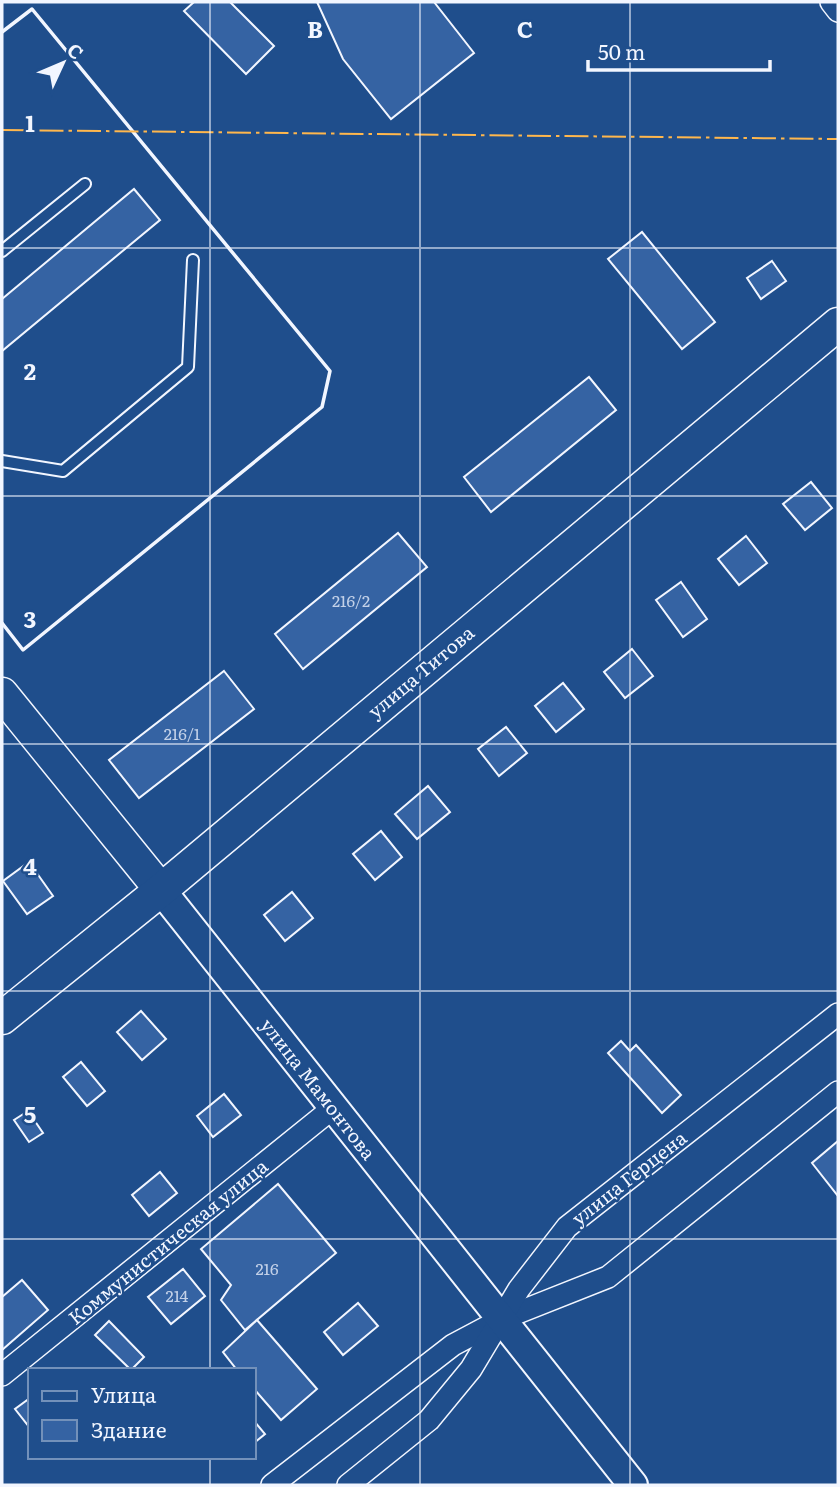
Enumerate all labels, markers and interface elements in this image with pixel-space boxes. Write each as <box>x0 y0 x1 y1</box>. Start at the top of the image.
text: B <box>307 11 323 45</box>
text: C <box>517 11 533 45</box>
north arrow <box>28 28 98 98</box>
scale bar <box>588 28 770 72</box>
text: 50 m <box>598 35 645 66</box>
text: С <box>61 36 91 65</box>
text: 1 <box>25 105 35 139</box>
text: 2 <box>24 353 36 387</box>
house number: 216/2 <box>332 588 370 612</box>
text: 3 <box>24 601 36 635</box>
street label: улица Титова <box>361 618 480 724</box>
house number: 216/1 <box>164 721 201 745</box>
text: 4 <box>23 848 37 882</box>
street label: улица Мамонтова <box>255 1012 384 1166</box>
text: 5 <box>24 1096 36 1130</box>
street label: улица Герцена <box>565 1123 692 1231</box>
street label: Коммунистическая улица <box>62 1151 274 1331</box>
house number: 216 <box>255 1256 279 1280</box>
house number: 214 <box>166 1283 189 1307</box>
legend <box>28 1368 256 1459</box>
text: Улица <box>91 1378 157 1409</box>
text: Здание <box>91 1413 167 1444</box>

